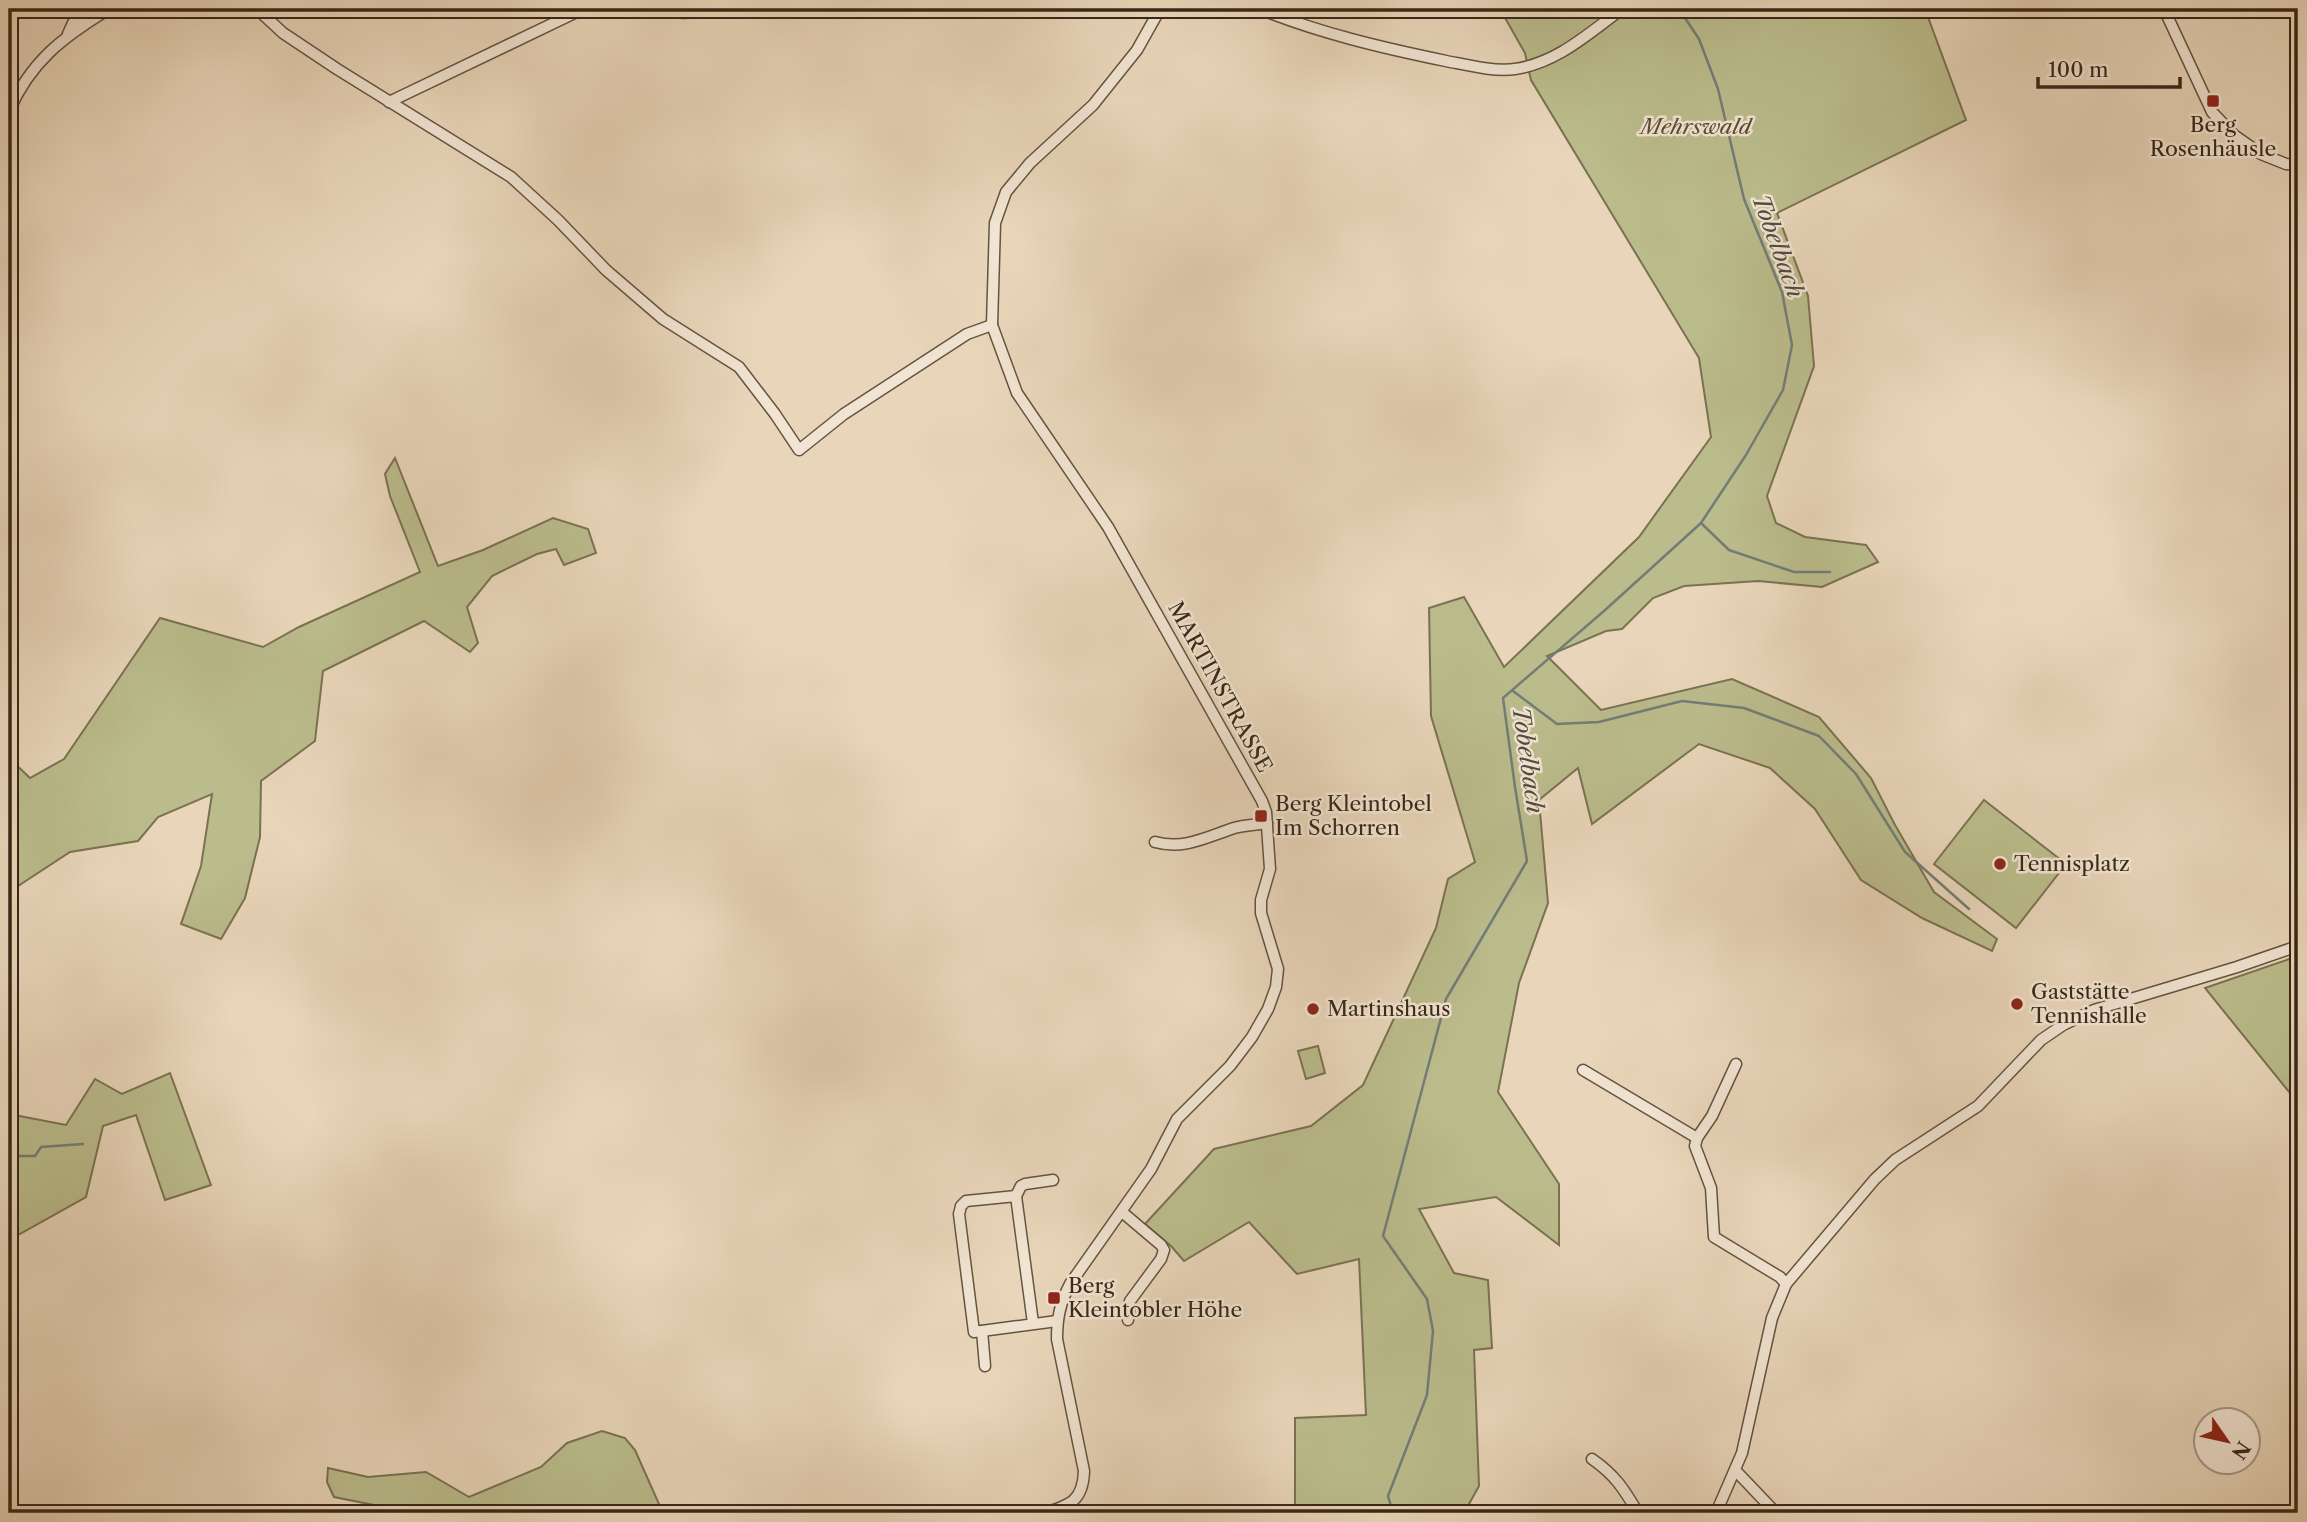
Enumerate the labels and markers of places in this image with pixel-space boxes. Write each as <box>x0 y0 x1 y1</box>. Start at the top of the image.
marker: Berg Rosenhäusle <box>2205 93 2221 109</box>
place label: Berg Rosenhäusle <box>2150 112 2276 161</box>
place label: Berg Kleintobel Im Schorren <box>1275 791 1432 840</box>
marker: Berg Kleintobel Im Schorren <box>1253 808 1269 824</box>
place label: Tennisplatz <box>2014 851 2130 876</box>
marker: Tennisplatz <box>1992 856 2008 872</box>
place label: Gaststätte Tennishalle <box>2031 979 2147 1028</box>
place label: Martinshaus <box>1327 996 1450 1021</box>
marker: Gaststätte Tennishalle <box>2009 996 2025 1012</box>
marker: Martinshaus <box>1305 1001 1321 1017</box>
place label: Berg Kleintobler Höhe <box>1068 1273 1242 1322</box>
marker: Berg Kleintobler Höhe <box>1046 1290 1062 1306</box>

